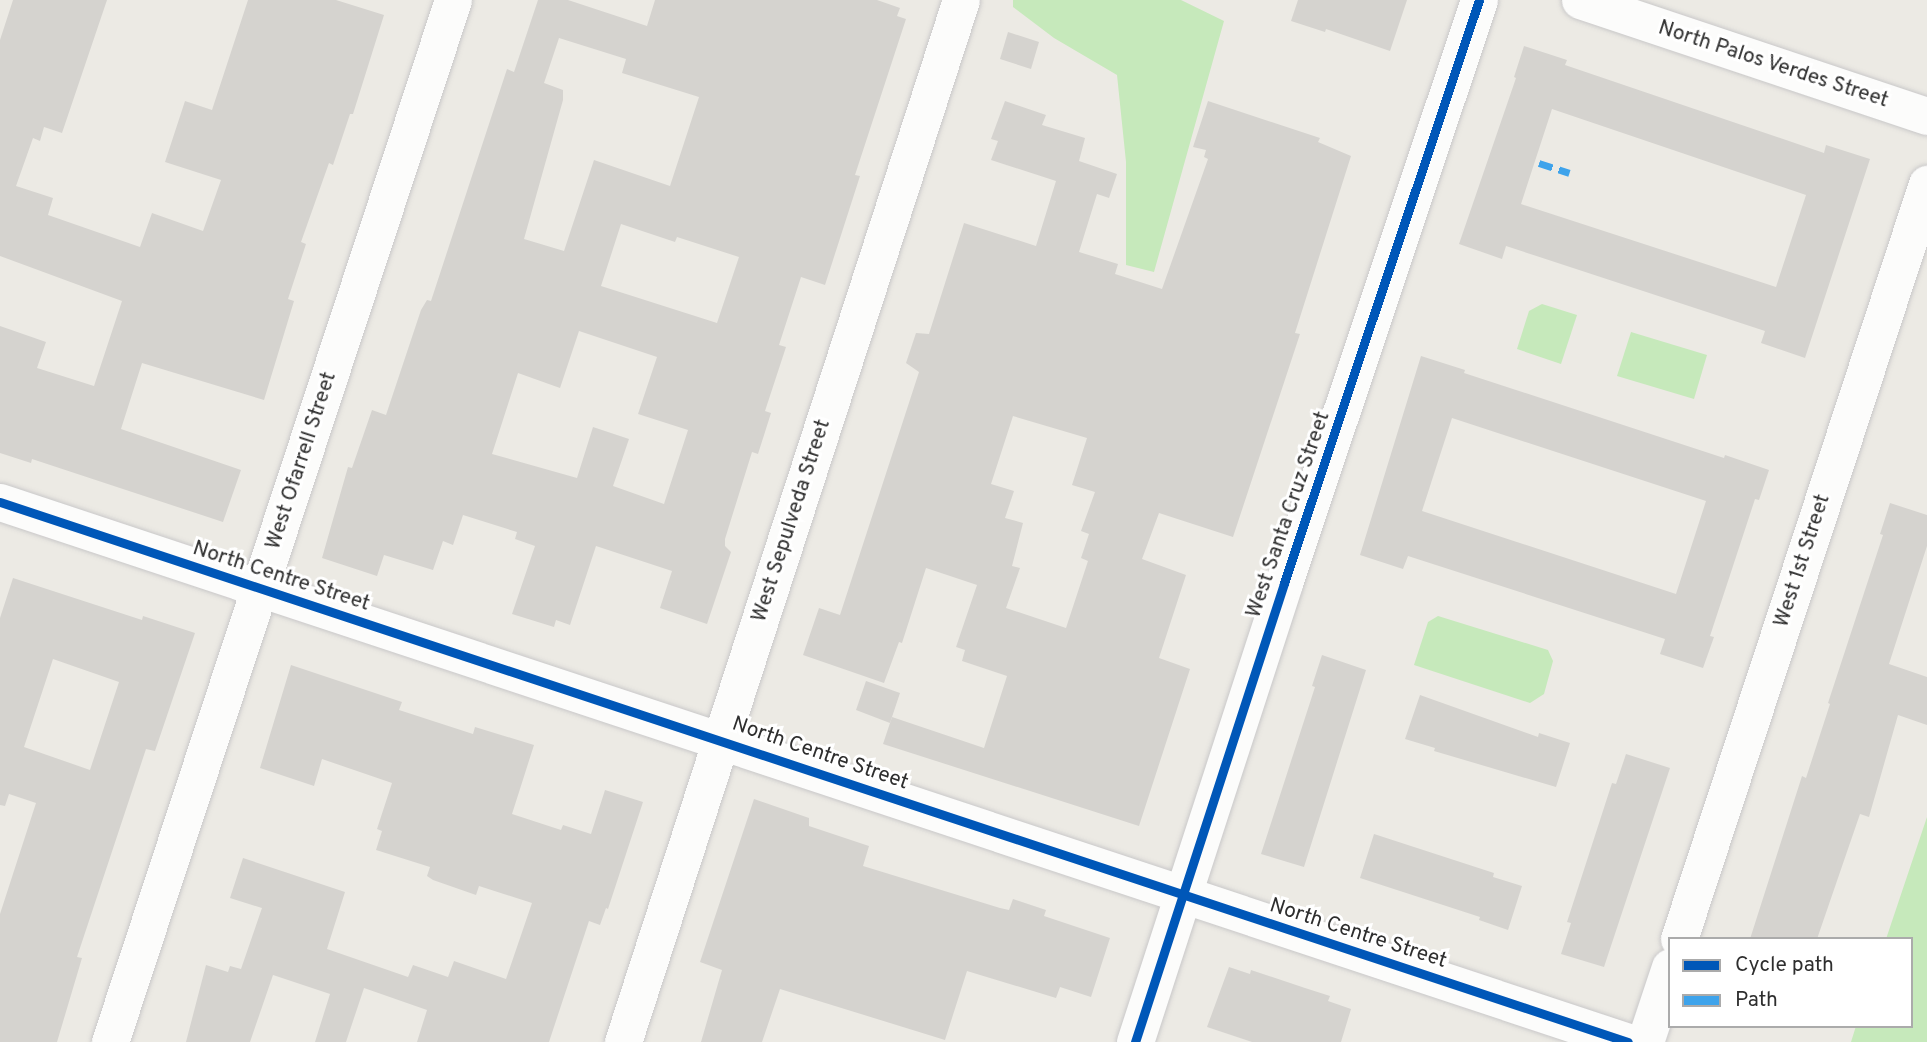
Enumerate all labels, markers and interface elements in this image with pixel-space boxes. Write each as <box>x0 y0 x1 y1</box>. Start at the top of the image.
street label: North Palos Verdes Street <box>1654 16 1892 114</box>
street label: West Ofarrell Street <box>261 369 343 553</box>
street label: West Santa Cruz Street <box>1242 408 1336 622</box>
street label: West Sepulveda Street <box>747 416 837 626</box>
street label: West 1st Street <box>1770 491 1836 631</box>
street label: North Centre Street <box>189 536 373 618</box>
street label: North Centre Street <box>729 712 911 796</box>
street label: North Centre Street <box>1266 893 1450 975</box>
legend <box>1668 937 1913 1028</box>
text: Cycle path <box>1735 952 1834 979</box>
text: Path <box>1735 987 1778 1014</box>

